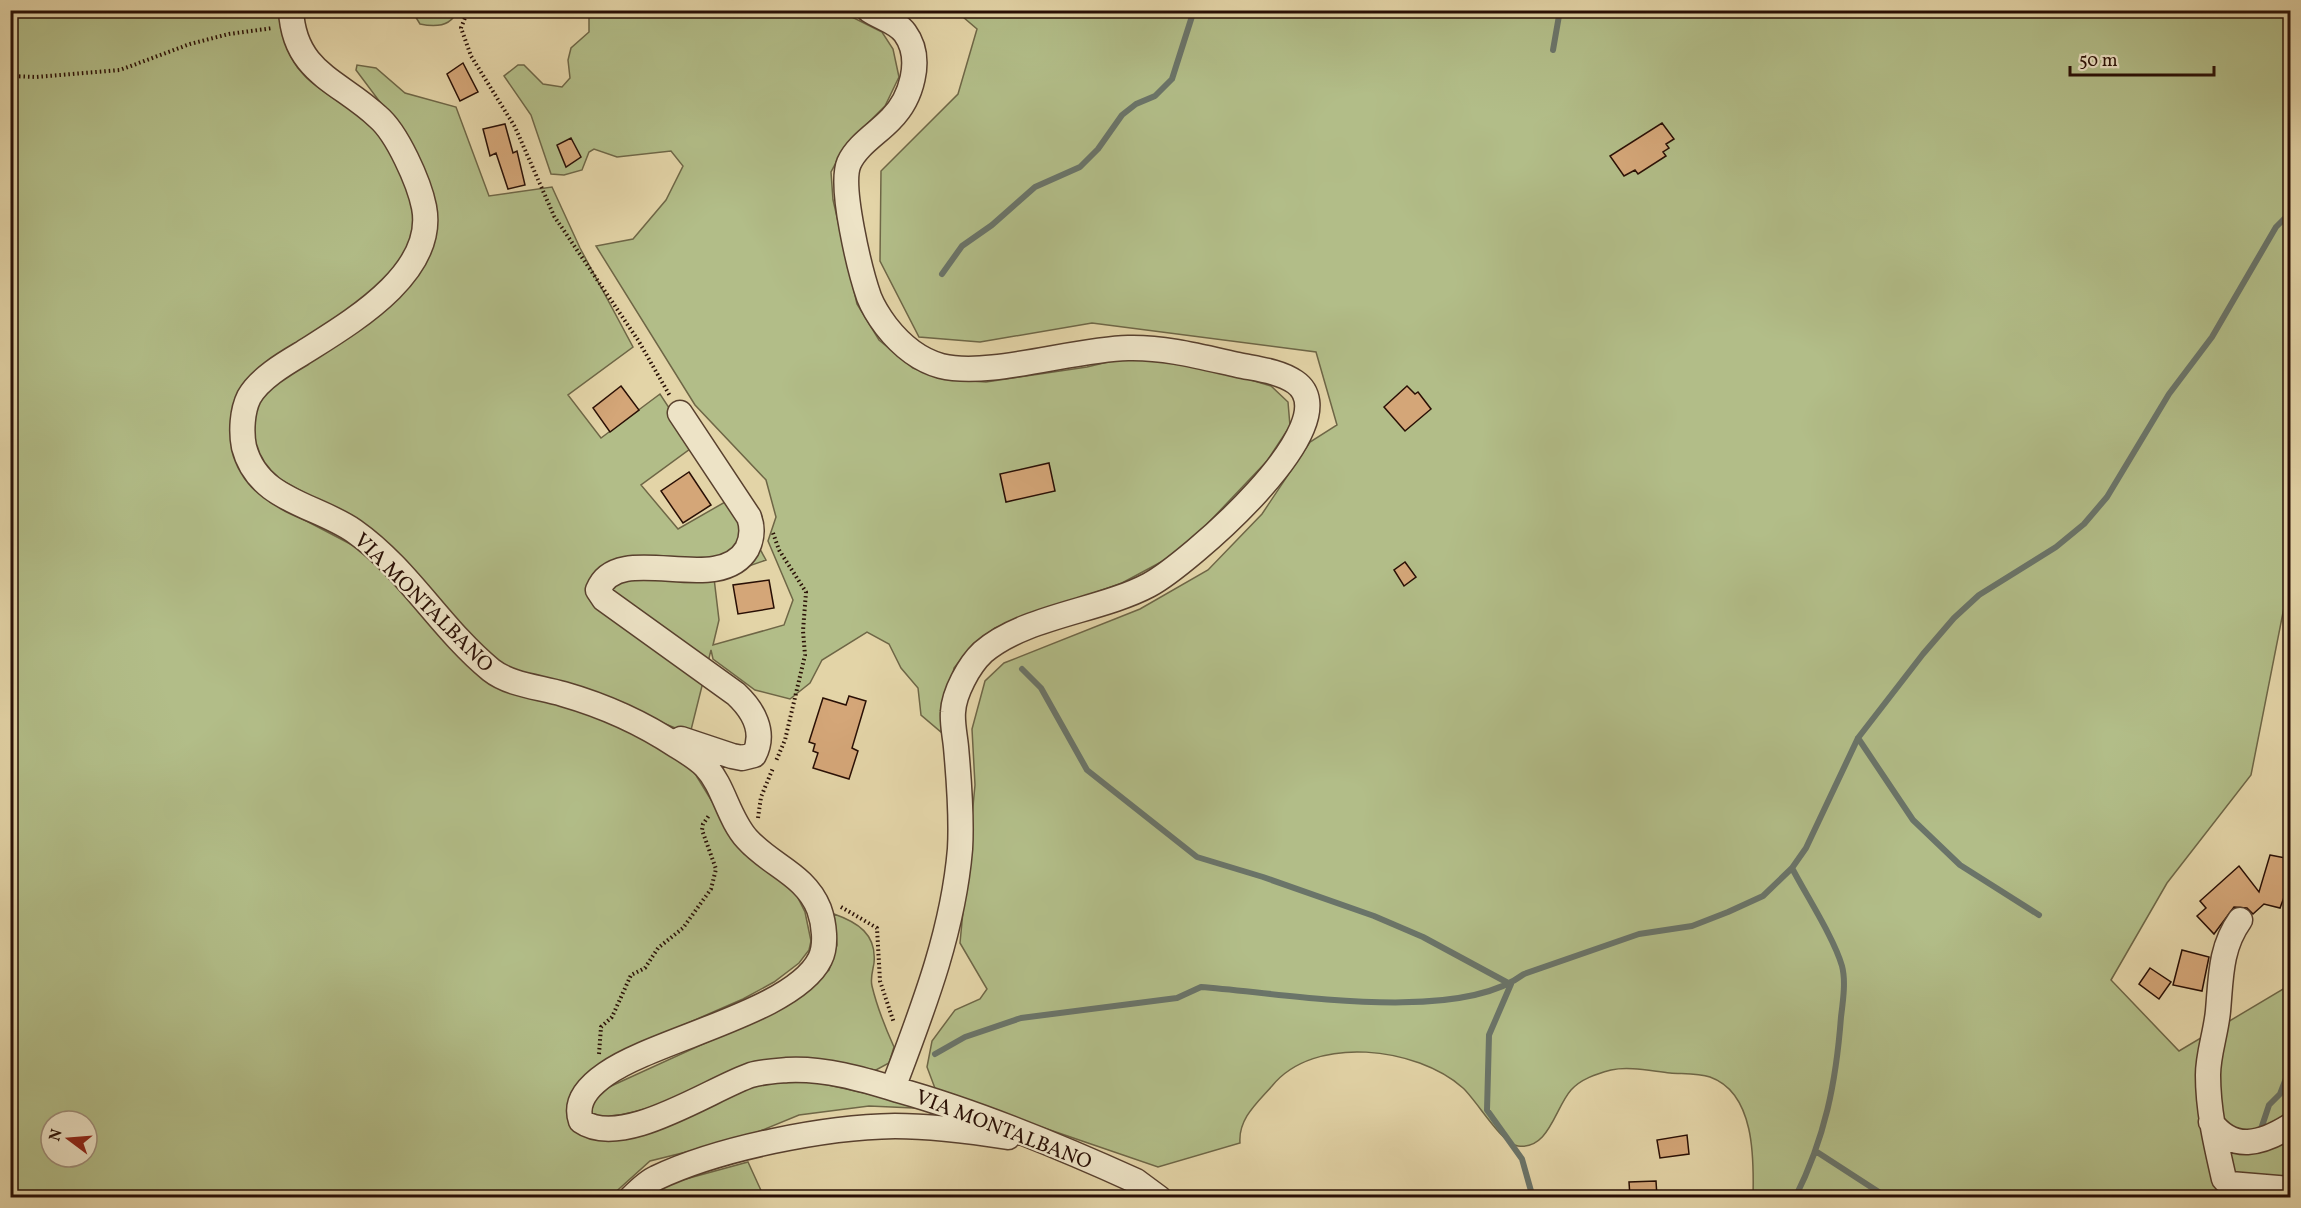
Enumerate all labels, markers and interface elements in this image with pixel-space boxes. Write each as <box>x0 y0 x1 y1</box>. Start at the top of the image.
scale bar <box>2070 39 2214 77</box>
text: 50 m <box>2079 49 2118 74</box>
street label: VIA MONTALBANO <box>347 527 499 679</box>
street label: VIA MONTALBANO <box>911 1083 1096 1177</box>
north arrow <box>39 1109 99 1169</box>
text: N <box>44 1126 69 1144</box>

